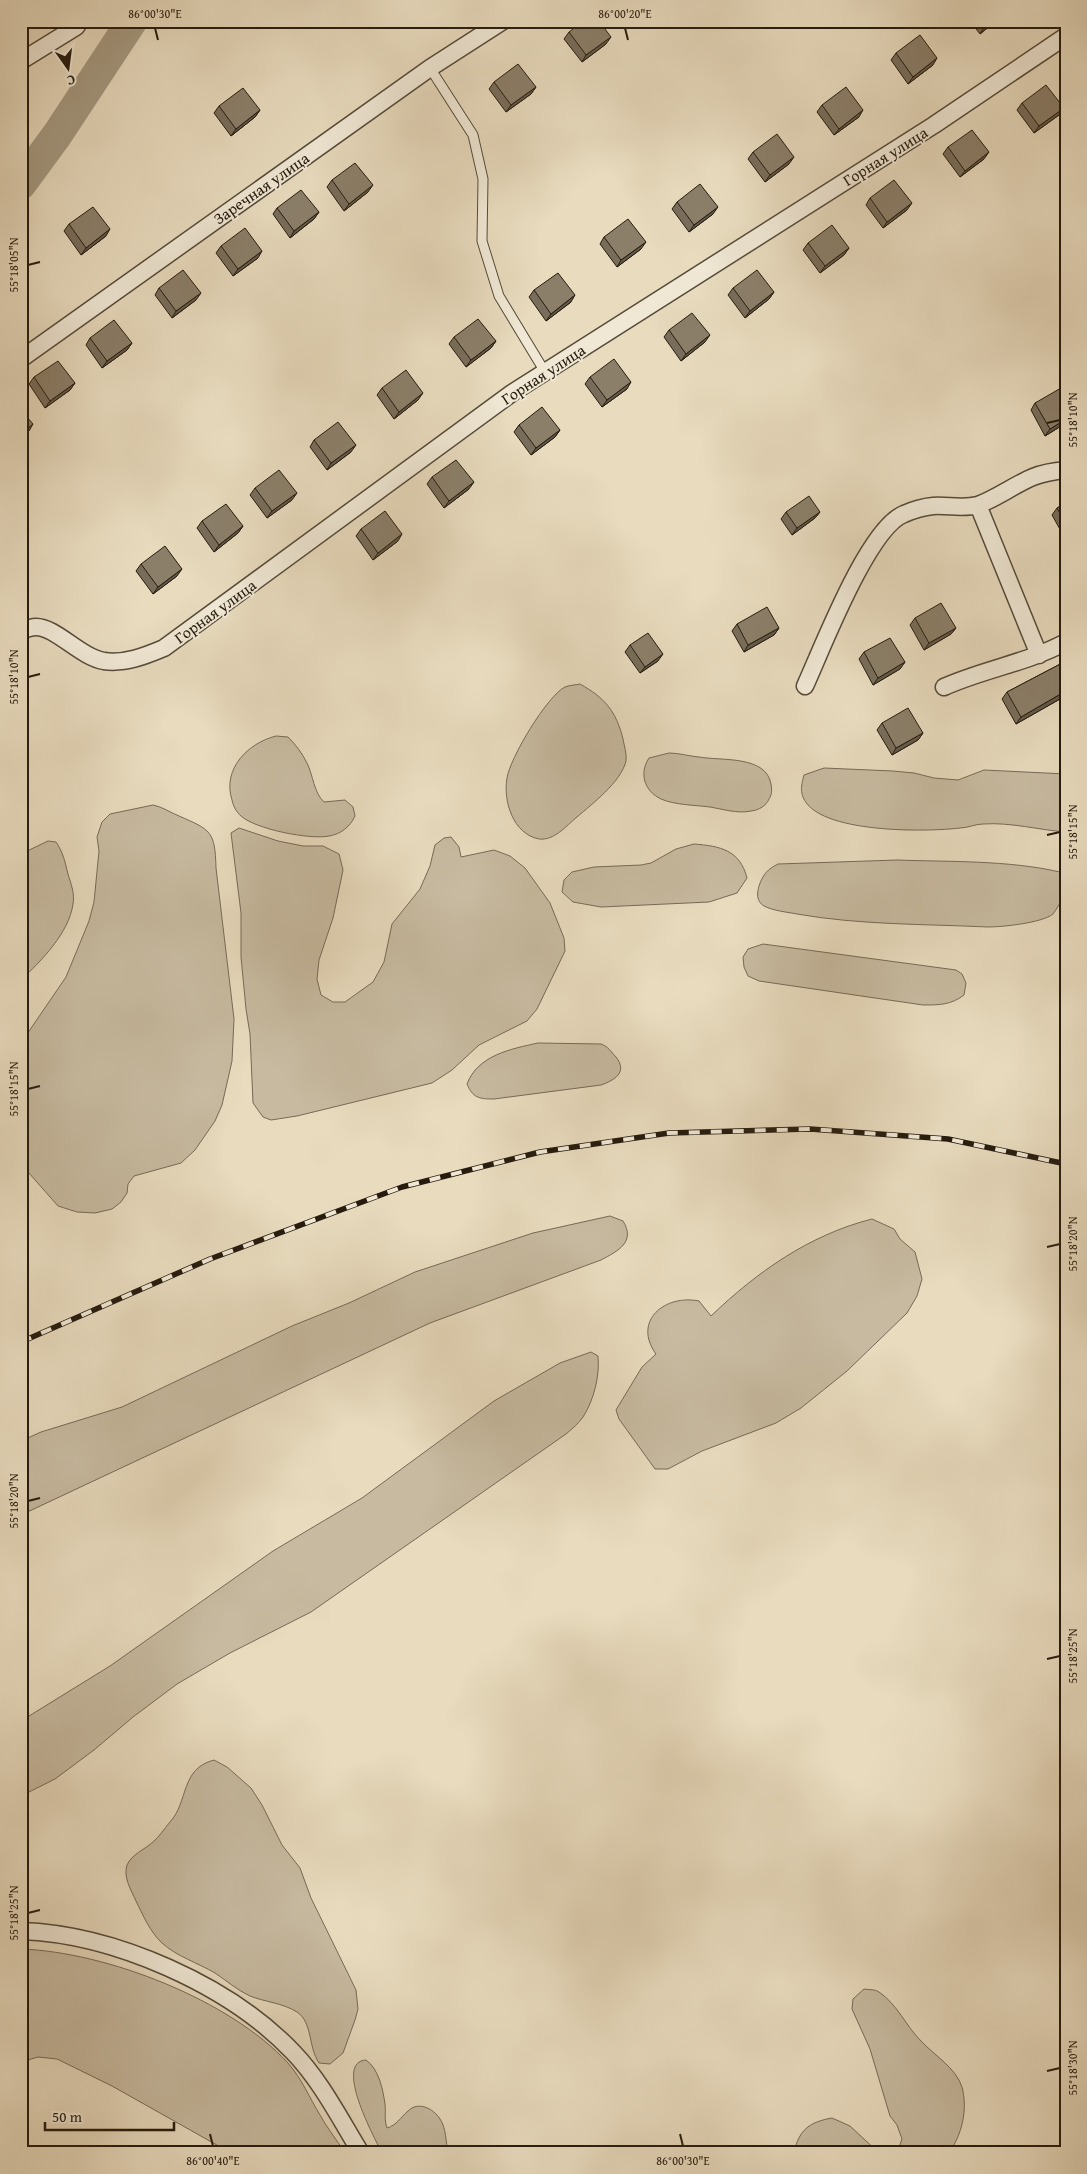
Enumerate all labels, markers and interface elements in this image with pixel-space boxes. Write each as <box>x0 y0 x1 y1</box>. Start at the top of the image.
text: 86°00'30"E <box>128 5 182 22</box>
text: 86°00'20"E <box>598 5 652 22</box>
north arrow <box>42 42 92 92</box>
text: С <box>65 70 77 91</box>
street label: Горная улица <box>838 120 933 192</box>
street label: Заречная улица <box>208 146 314 230</box>
text: 55°18'05"N <box>5 237 22 293</box>
street label: Горная улица <box>496 338 590 410</box>
text: 55°18'10"N <box>1064 392 1081 448</box>
street label: Горная улица <box>169 573 261 649</box>
text: 55°18'10"N <box>5 649 22 705</box>
text: 55°18'15"N <box>1064 804 1081 860</box>
text: 55°18'15"N <box>5 1061 22 1117</box>
text: 55°18'20"N <box>1064 1216 1081 1272</box>
text: 55°18'20"N <box>5 1473 22 1529</box>
text: 55°18'25"N <box>1064 1628 1081 1684</box>
text: 55°18'25"N <box>5 1885 22 1941</box>
text: 55°18'30"N <box>1064 2040 1081 2096</box>
scale bar <box>45 2099 174 2131</box>
text: 50 m <box>52 2106 83 2127</box>
text: 86°00'40"E <box>186 2152 240 2169</box>
text: 86°00'30"E <box>656 2152 710 2169</box>

